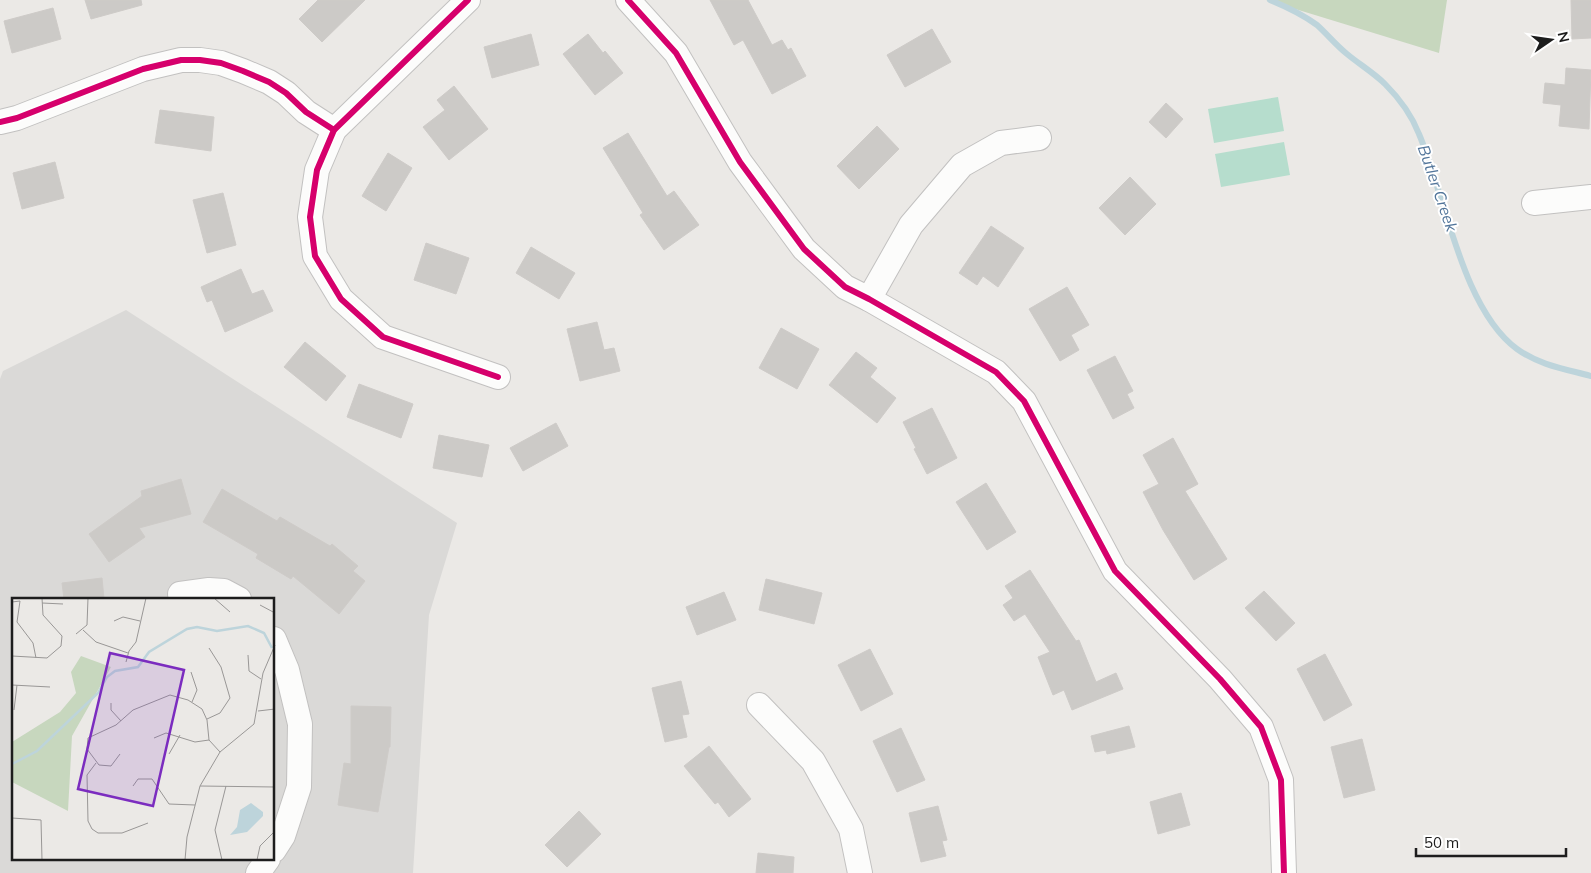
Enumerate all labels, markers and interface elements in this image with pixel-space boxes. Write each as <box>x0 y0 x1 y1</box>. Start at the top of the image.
north arrow <box>1526 15 1576 65</box>
text: N <box>1554 30 1574 44</box>
water label: Butler Creek <box>1414 142 1462 235</box>
inset map <box>12 598 275 860</box>
scale bar <box>1416 826 1566 858</box>
text: 50 m <box>1424 833 1459 852</box>

